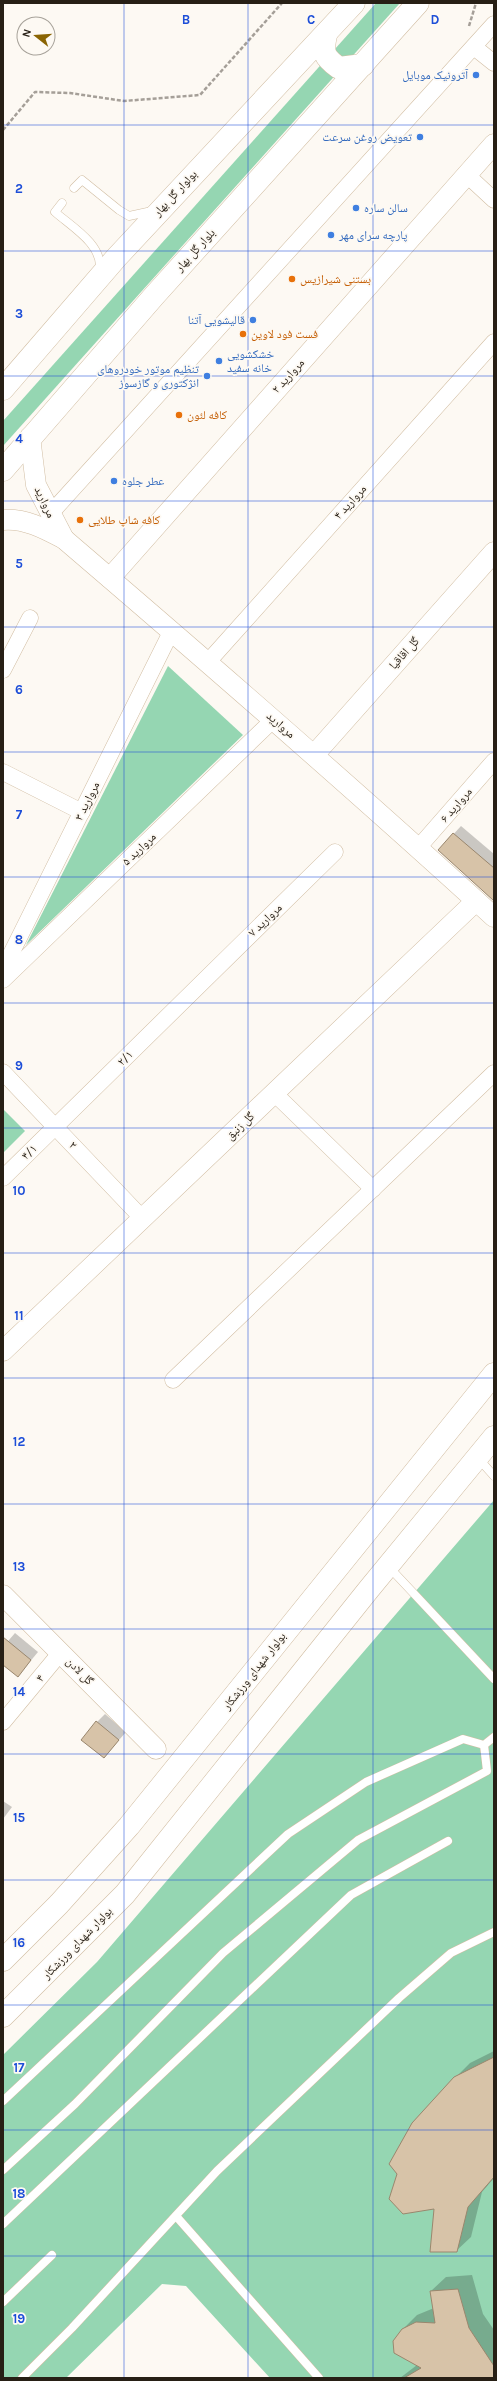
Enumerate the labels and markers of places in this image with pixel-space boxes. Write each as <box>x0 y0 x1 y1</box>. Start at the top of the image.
place label: آترونیک موبایل <box>402 68 469 82</box>
marker: آترونیک موبایل <box>471 70 481 80</box>
place label: تعویض روغن سرعت <box>322 130 412 144</box>
marker: تعویض روغن سرعت <box>415 132 425 142</box>
place label: سالن ساره <box>364 201 408 215</box>
marker: سالن ساره <box>351 203 361 213</box>
place label: پارچه سرای مهر <box>338 228 408 242</box>
marker: پارچه سرای مهر <box>326 230 336 240</box>
place label: بستنی شیرازیس <box>300 272 371 286</box>
marker: بستنی شیرازیس <box>287 274 297 284</box>
place label: قالیشویی آتنا <box>188 313 245 327</box>
marker: قالیشویی آتنا <box>248 315 258 325</box>
place label: فست فود لاوین <box>251 327 318 341</box>
marker: فست فود لاوین <box>238 329 248 339</box>
place label: خشکشویی خانه سفید <box>227 347 274 375</box>
marker: خشکشویی خانه سفید <box>214 356 224 366</box>
place label: تنظیم موتور خودروهای انژکتوری و گازسوز <box>97 362 199 390</box>
marker: تنظیم موتور خودروهای انژکتوری و گازسوز <box>202 371 212 381</box>
place label: کافه لئون <box>187 408 227 422</box>
marker: کافه لئون <box>174 410 184 420</box>
place label: عطر جلوه <box>122 474 164 488</box>
marker: عطر جلوه <box>109 476 119 486</box>
place label: کافه شاپ طلایی <box>88 513 160 527</box>
marker: کافه شاپ طلایی <box>75 515 85 525</box>

